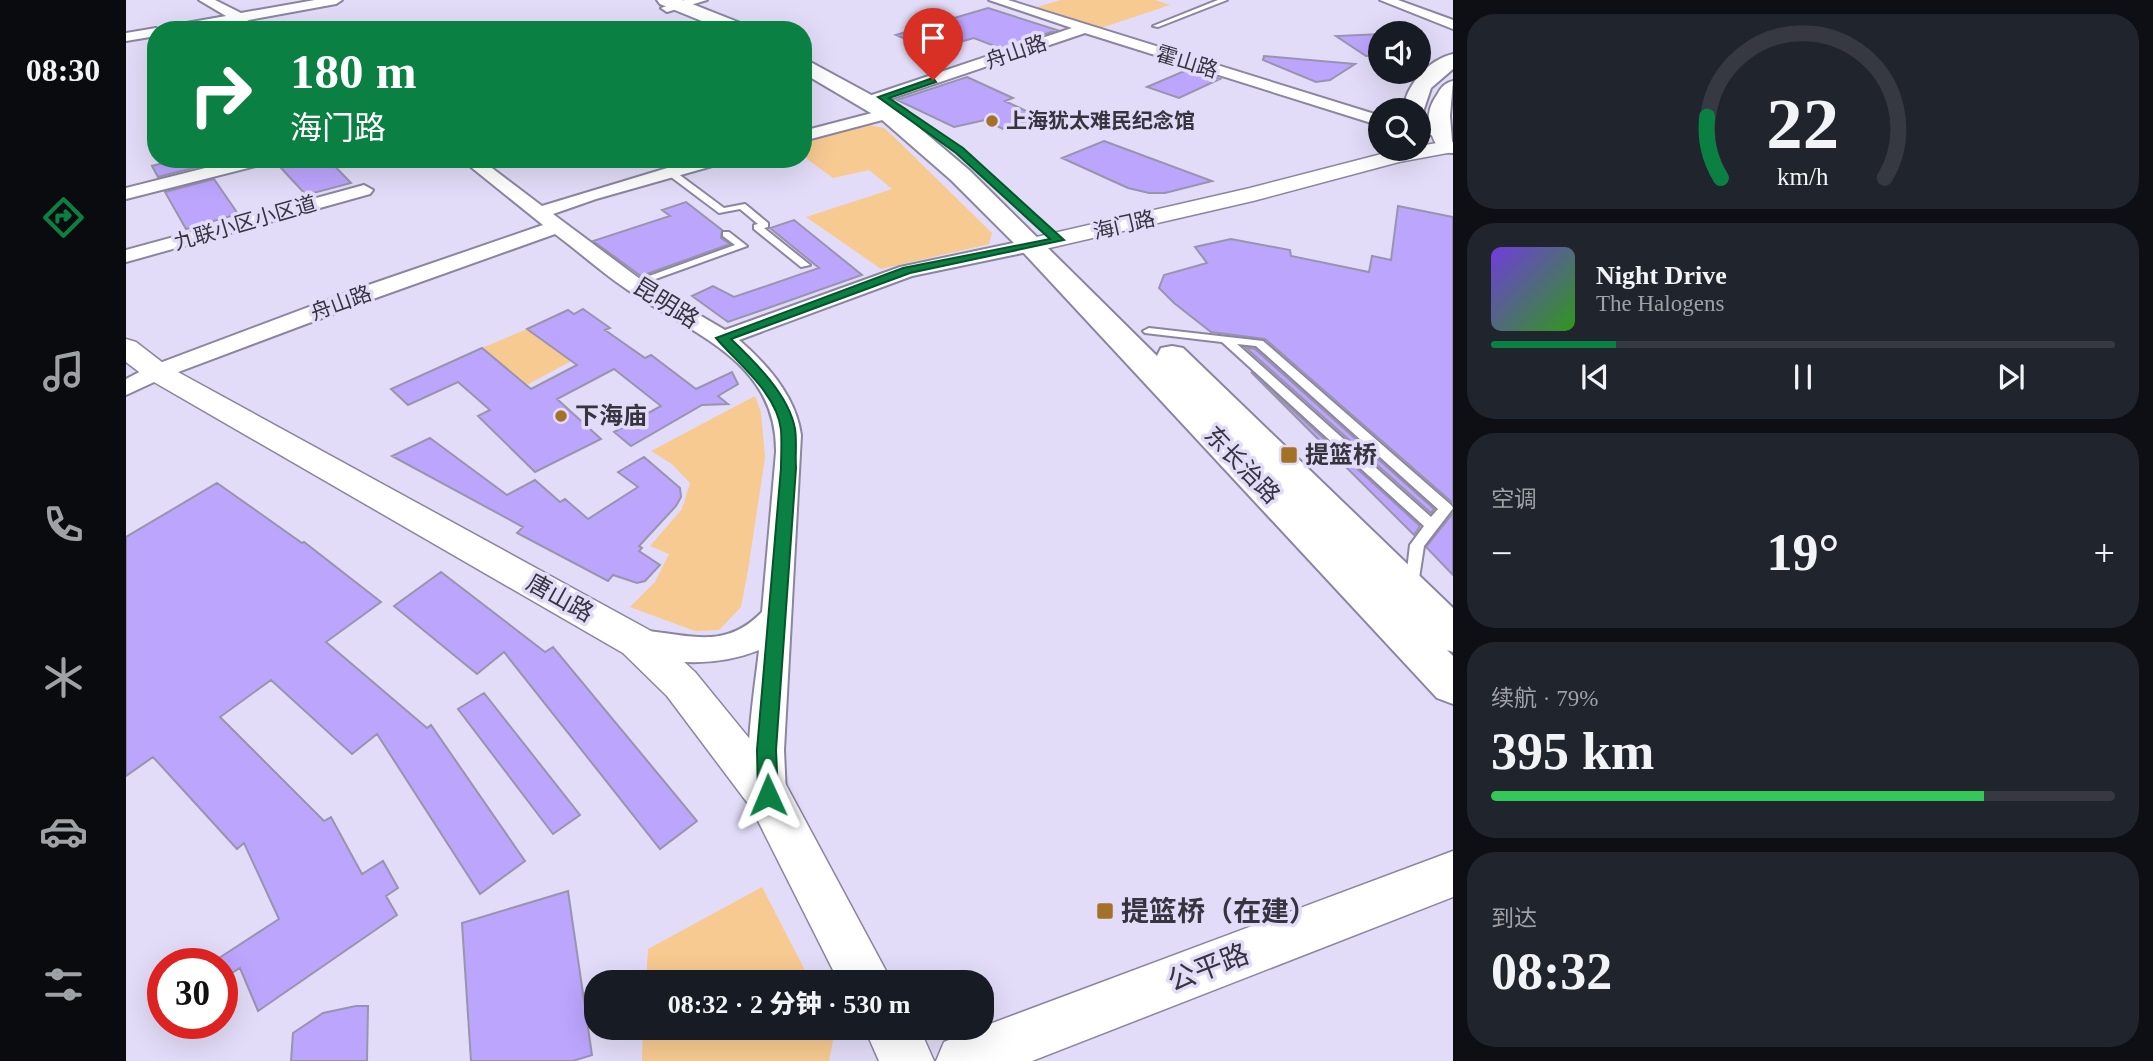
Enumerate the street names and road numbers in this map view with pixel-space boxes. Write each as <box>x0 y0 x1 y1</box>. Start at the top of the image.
street label: 舟山路 <box>982 30 1050 74</box>
street label: 霍山路 <box>1153 41 1221 83</box>
street label: 九联小区小区道 <box>171 191 319 255</box>
street label: 海门路 <box>1091 206 1157 244</box>
street label: 昆明路 <box>629 273 703 333</box>
street label: 舟山路 <box>307 281 375 325</box>
street label: 东长治路 <box>1199 421 1285 509</box>
street label: 唐山路 <box>522 569 598 627</box>
street label: 公平路 <box>1163 938 1253 997</box>

